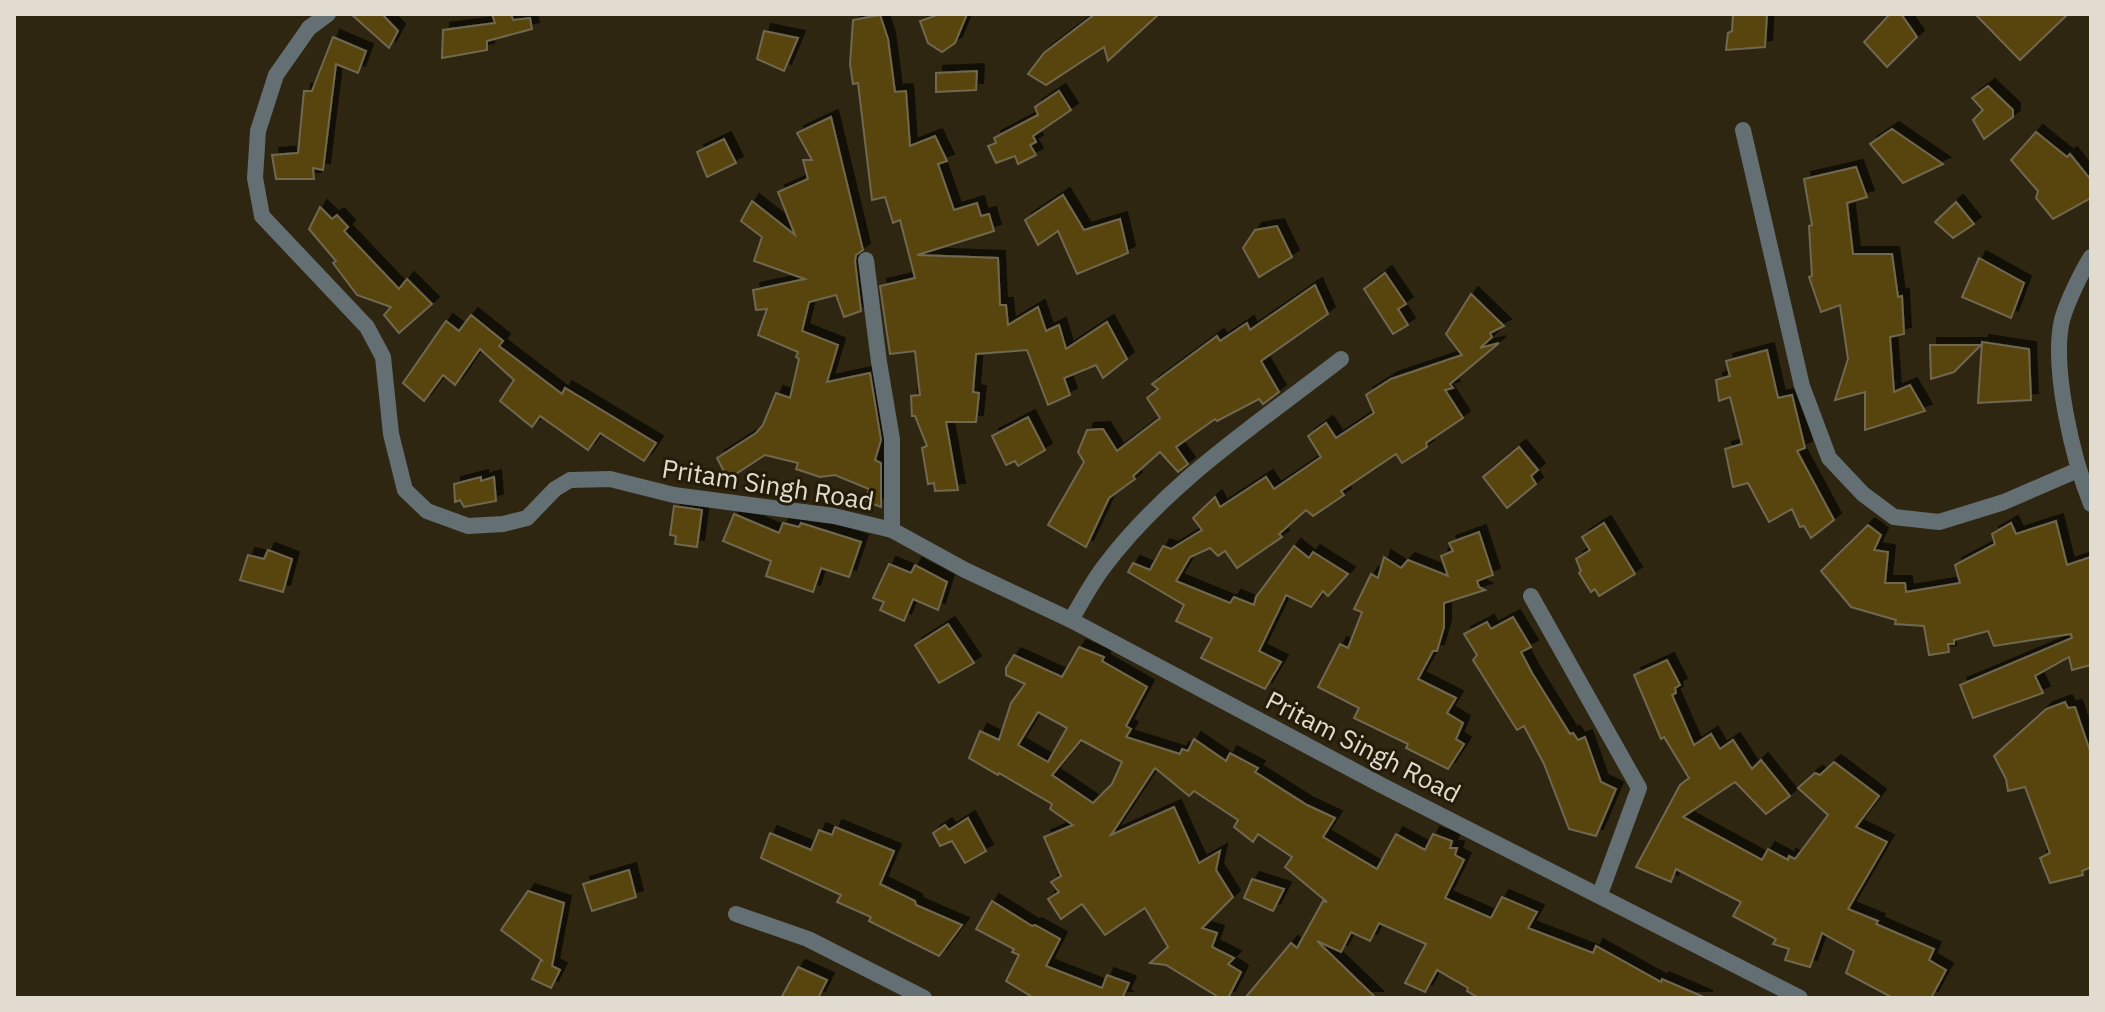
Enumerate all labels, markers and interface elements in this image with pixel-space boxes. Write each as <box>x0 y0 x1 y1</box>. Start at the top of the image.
street label: Pritam Singh Road <box>660 450 877 518</box>
street label: Pritam Singh Road <box>1260 682 1467 810</box>

